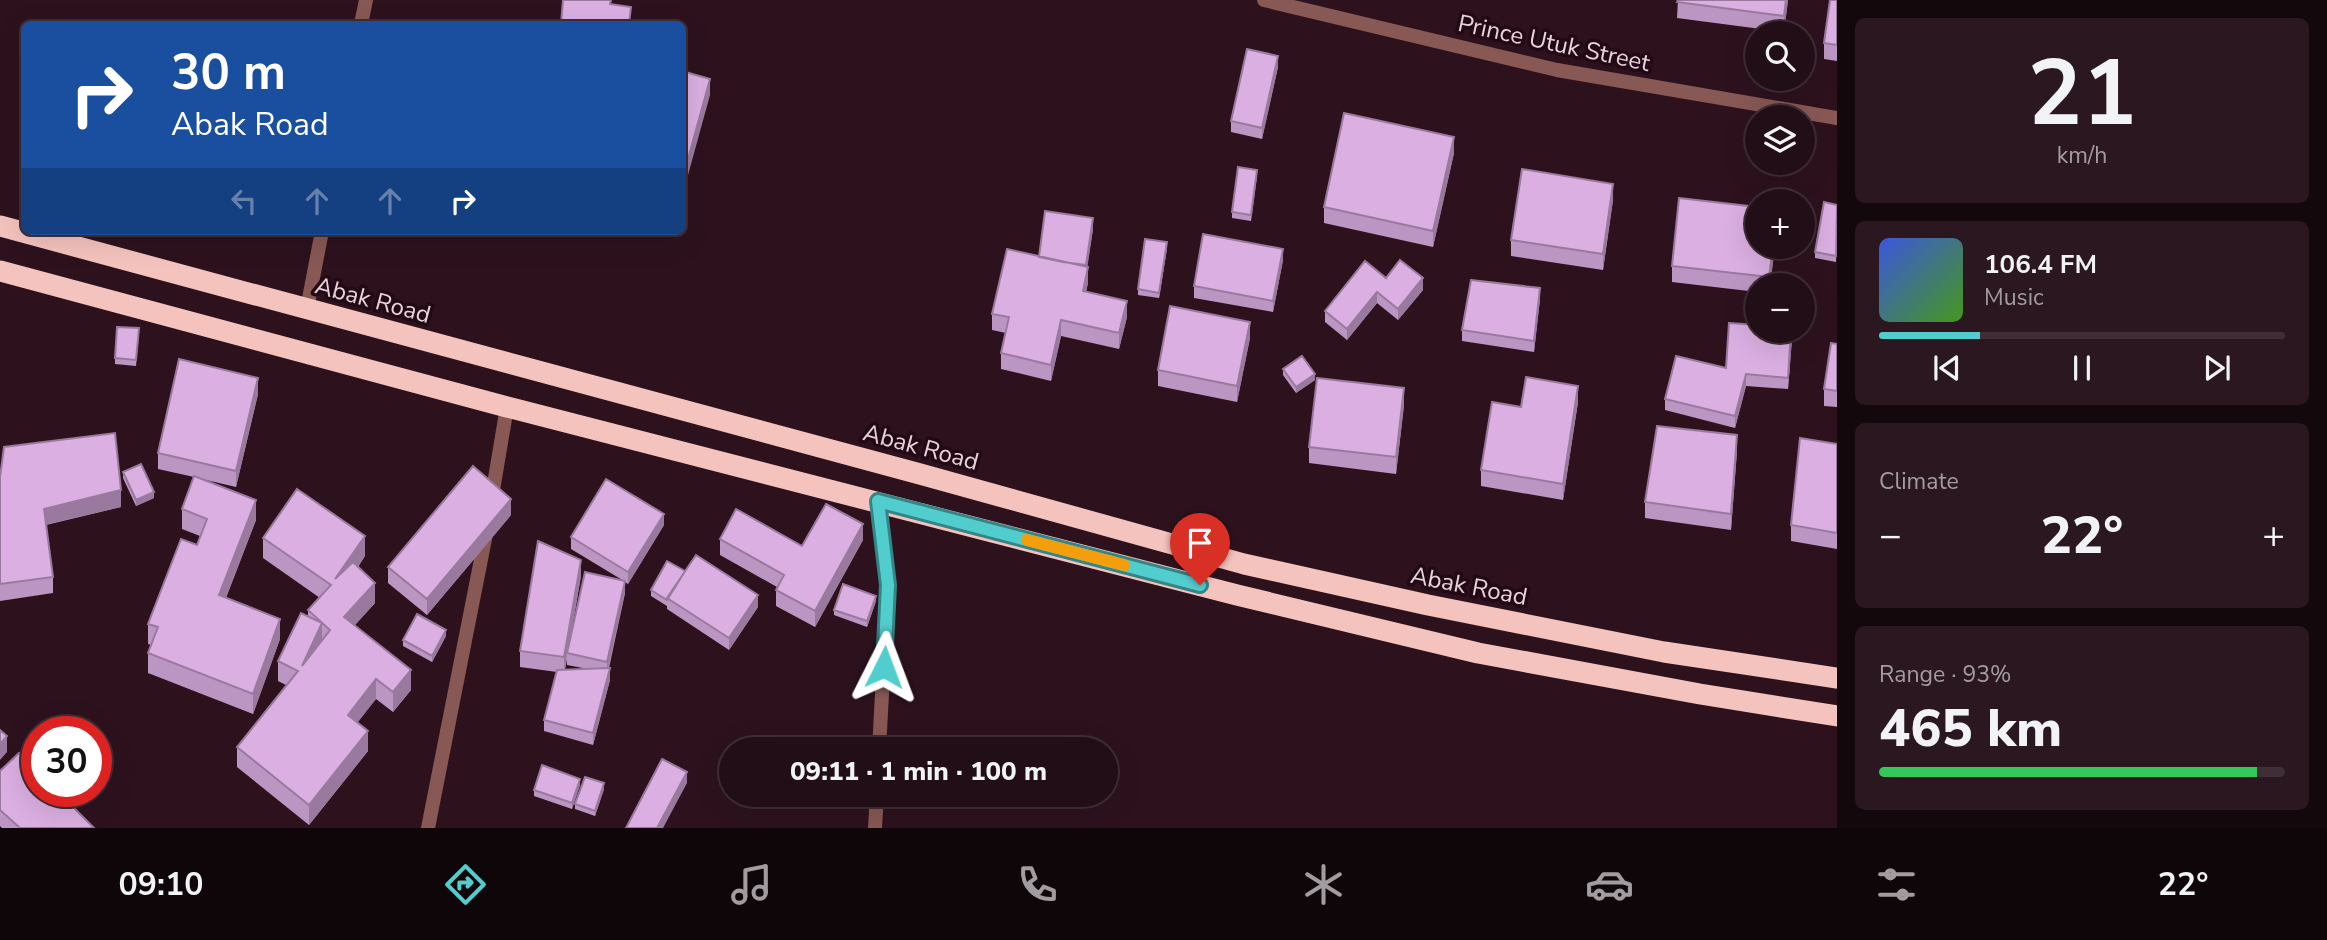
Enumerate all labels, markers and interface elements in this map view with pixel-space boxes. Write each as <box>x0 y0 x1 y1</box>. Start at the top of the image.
street label: Prince Utuk Street <box>1455 7 1654 79</box>
map controls <box>1745 21 1815 343</box>
button: search <box>1745 21 1815 91</box>
text: 21 <box>2027 32 2137 156</box>
text: 30 m <box>171 39 286 106</box>
icon: right <box>56 49 147 140</box>
text: Abak Road <box>171 103 329 146</box>
button: layers <box>1745 105 1815 175</box>
text: km/h <box>2057 140 2107 171</box>
icon: left <box>225 182 263 220</box>
icon: ahead <box>298 182 336 220</box>
icon: ahead <box>371 182 409 220</box>
icon: right <box>444 182 482 220</box>
button: + <box>1745 189 1815 259</box>
text: 106.4 FM <box>1984 247 2097 282</box>
street label: Abak Road <box>312 269 434 331</box>
button: − <box>1745 273 1815 343</box>
text: Music <box>1984 282 2044 313</box>
icon: previous <box>1928 349 1966 387</box>
icon: pause <box>2063 349 2101 387</box>
icon: next <box>2198 349 2236 387</box>
street label: Abak Road <box>860 416 982 478</box>
text: Climate <box>1879 466 1959 497</box>
text: 22° <box>2041 500 2123 571</box>
text: − <box>1879 510 1902 561</box>
text: + <box>2262 510 2285 561</box>
pin <box>1170 513 1230 585</box>
icon: arrive <box>1181 524 1219 562</box>
street label: Abak Road <box>1408 559 1530 613</box>
position arrow <box>847 630 921 704</box>
text: Range · 93% <box>1879 659 2011 690</box>
text: 465 km <box>1879 693 2062 764</box>
speed limit sign: 30 <box>21 716 112 807</box>
text: 09:11 · 1 min · 100 m <box>790 754 1047 789</box>
icon: directions <box>441 860 490 909</box>
icon: music <box>727 860 776 909</box>
icon: phone <box>1013 860 1062 909</box>
icon: climate <box>1299 860 1348 909</box>
icon: car <box>1585 860 1634 909</box>
icon: filters <box>1872 860 1921 909</box>
text: 09:10 <box>119 863 203 906</box>
text: 22° <box>2158 863 2208 906</box>

